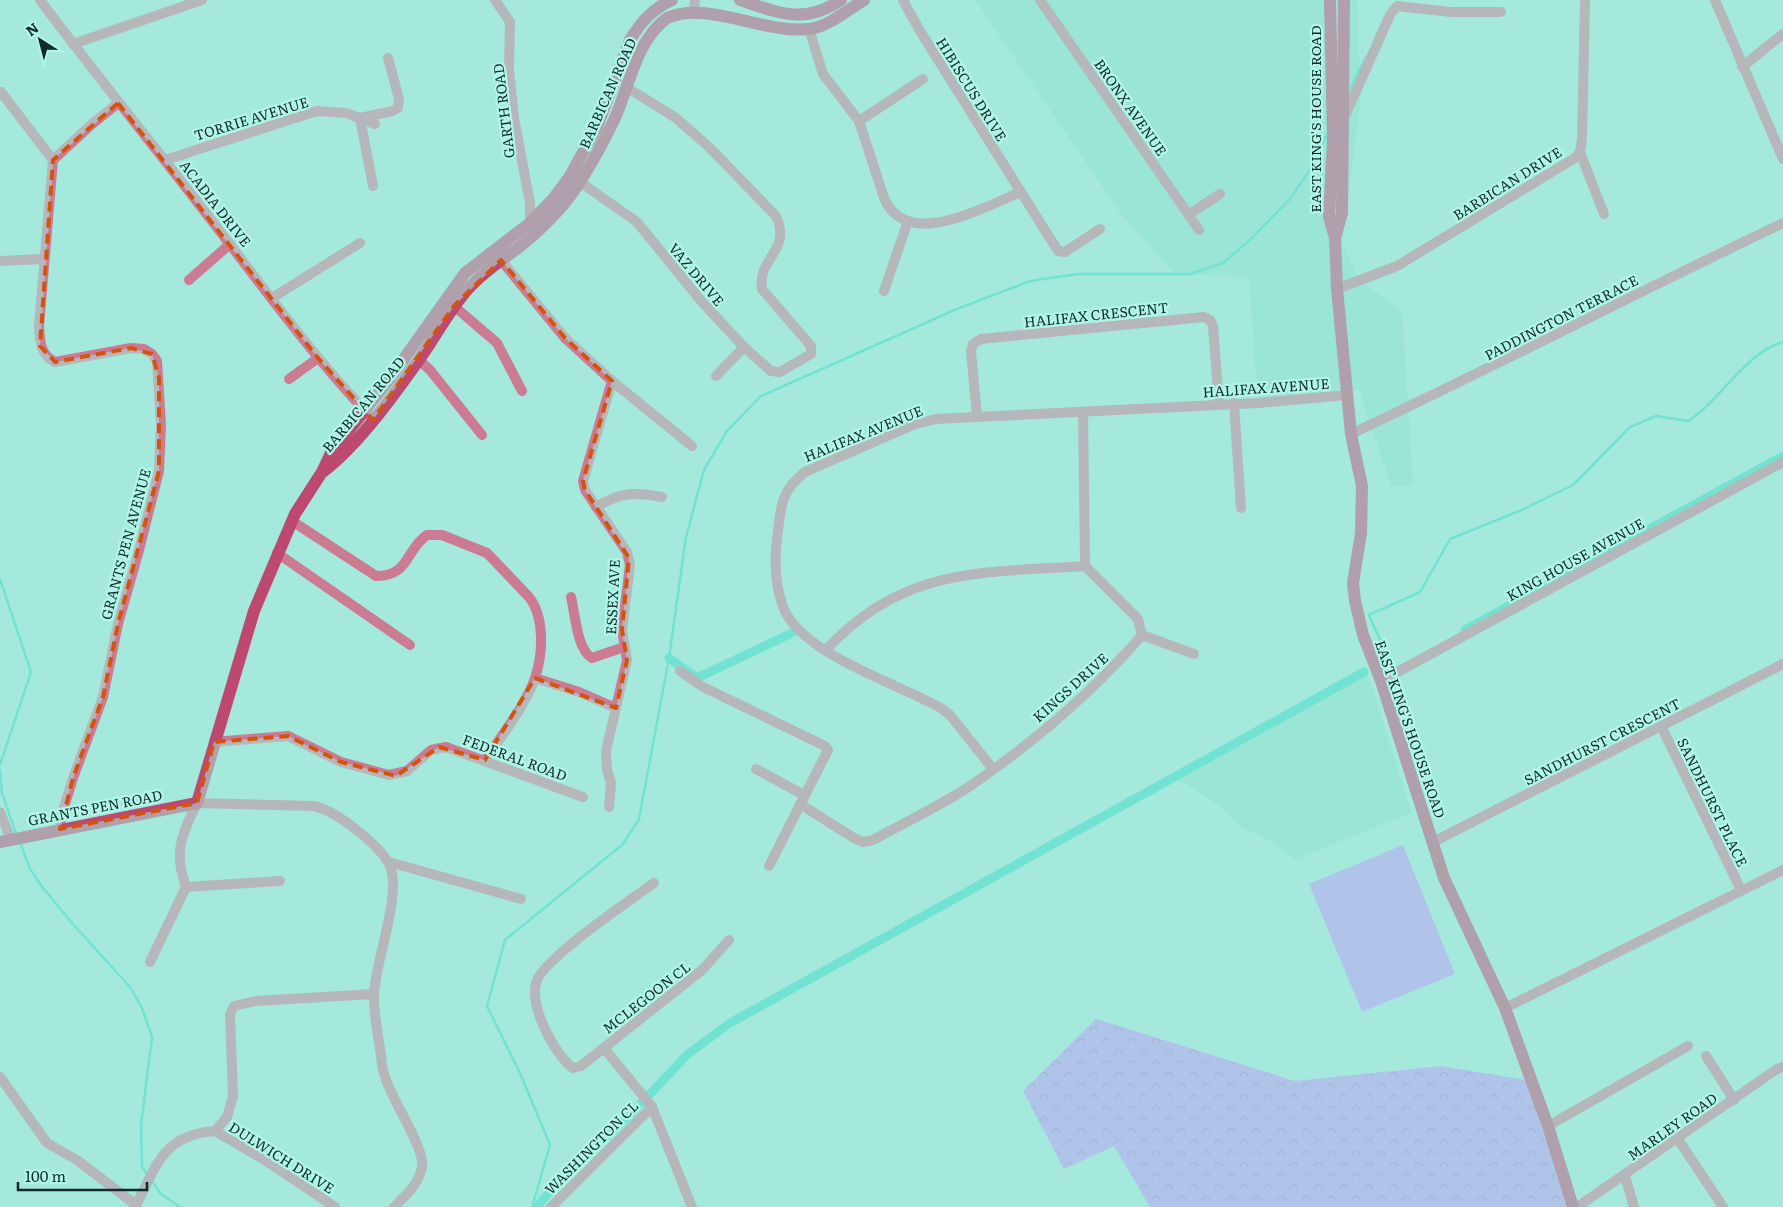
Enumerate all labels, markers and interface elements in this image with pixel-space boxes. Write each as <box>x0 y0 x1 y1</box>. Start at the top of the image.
north arrow <box>15 15 65 65</box>
text: N <box>21 17 43 40</box>
street label: EAST KING'S HOUSE ROAD <box>1305 25 1325 213</box>
street label: HIBISCUS DRIVE <box>932 33 1012 145</box>
street label: BARBICAN ROAD <box>574 34 641 152</box>
street label: BRONX AVENUE <box>1090 55 1172 159</box>
street label: GARTH ROAD <box>487 62 519 160</box>
street label: TORRIE AVENUE <box>191 91 311 145</box>
street label: BARBICAN DRIVE <box>1449 141 1565 224</box>
street label: ACADIA DRIVE <box>176 155 256 251</box>
street label: VAZ DRIVE <box>665 238 729 310</box>
street label: PADDINGTON TERRACE <box>1481 269 1641 365</box>
street label: HALIFAX CRESCENT <box>1023 296 1169 332</box>
street label: BARBICAN ROAD <box>317 352 409 456</box>
street label: HALIFAX AVENUE <box>1202 373 1330 401</box>
street label: HALIFAX AVENUE <box>800 400 926 466</box>
street label: GRANTS PEN AVENUE <box>95 466 155 622</box>
street label: KING HOUSE AVENUE <box>1502 513 1648 605</box>
street label: ESSEX AVE <box>600 559 624 635</box>
street label: EAST KING'S HOUSE ROAD <box>1371 637 1451 821</box>
street label: KINGS DRIVE <box>1028 648 1112 726</box>
street label: SANDHURST CRESCENT <box>1520 693 1684 789</box>
street label: FEDERAL ROAD <box>460 729 570 785</box>
street label: SANDHURST PLACE <box>1673 734 1753 870</box>
street label: GRANTS PEN ROAD <box>26 784 164 830</box>
street label: MCLEGOON CL <box>598 956 694 1038</box>
street label: MARLEY ROAD <box>1623 1087 1721 1164</box>
street label: WASHINGTON CL <box>540 1096 642 1198</box>
street label: DULWICH DRIVE <box>225 1116 339 1198</box>
scale bar <box>18 1160 146 1192</box>
text: 100 m <box>25 1164 66 1187</box>

